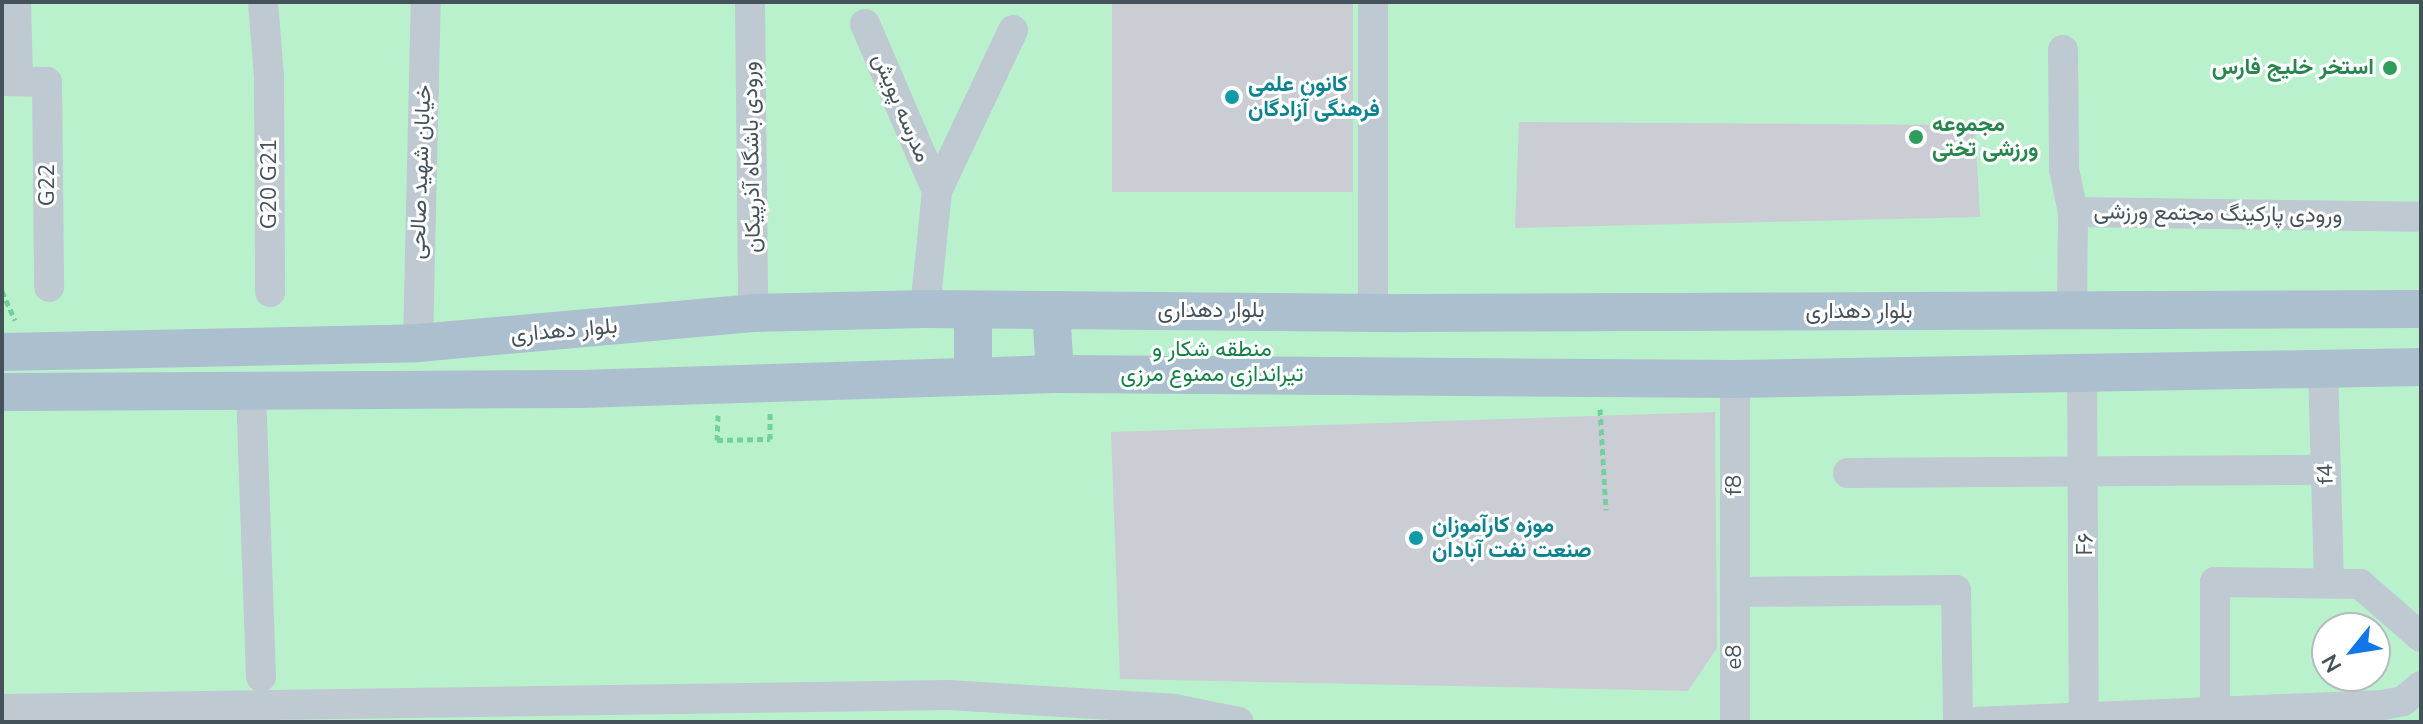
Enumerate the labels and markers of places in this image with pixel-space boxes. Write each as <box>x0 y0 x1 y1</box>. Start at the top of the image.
place label: استخر خلیج فارس <box>2212 55 2374 81</box>
marker: استخر خلیج فارس <box>2381 59 2399 77</box>
place label: کانون علمی فرهنگی آزادگان <box>1248 71 1380 122</box>
marker: کانون علمی فرهنگی آزادگان <box>1223 88 1241 106</box>
place label: مجموعه ورزشی تختی <box>1932 111 2038 162</box>
marker: مجموعه ورزشی تختی <box>1907 128 1925 146</box>
place label: موزه کارآموزان صنعت نفت آبادان <box>1432 512 1592 564</box>
marker: موزه کارآموزان صنعت نفت آبادان <box>1407 529 1425 547</box>

